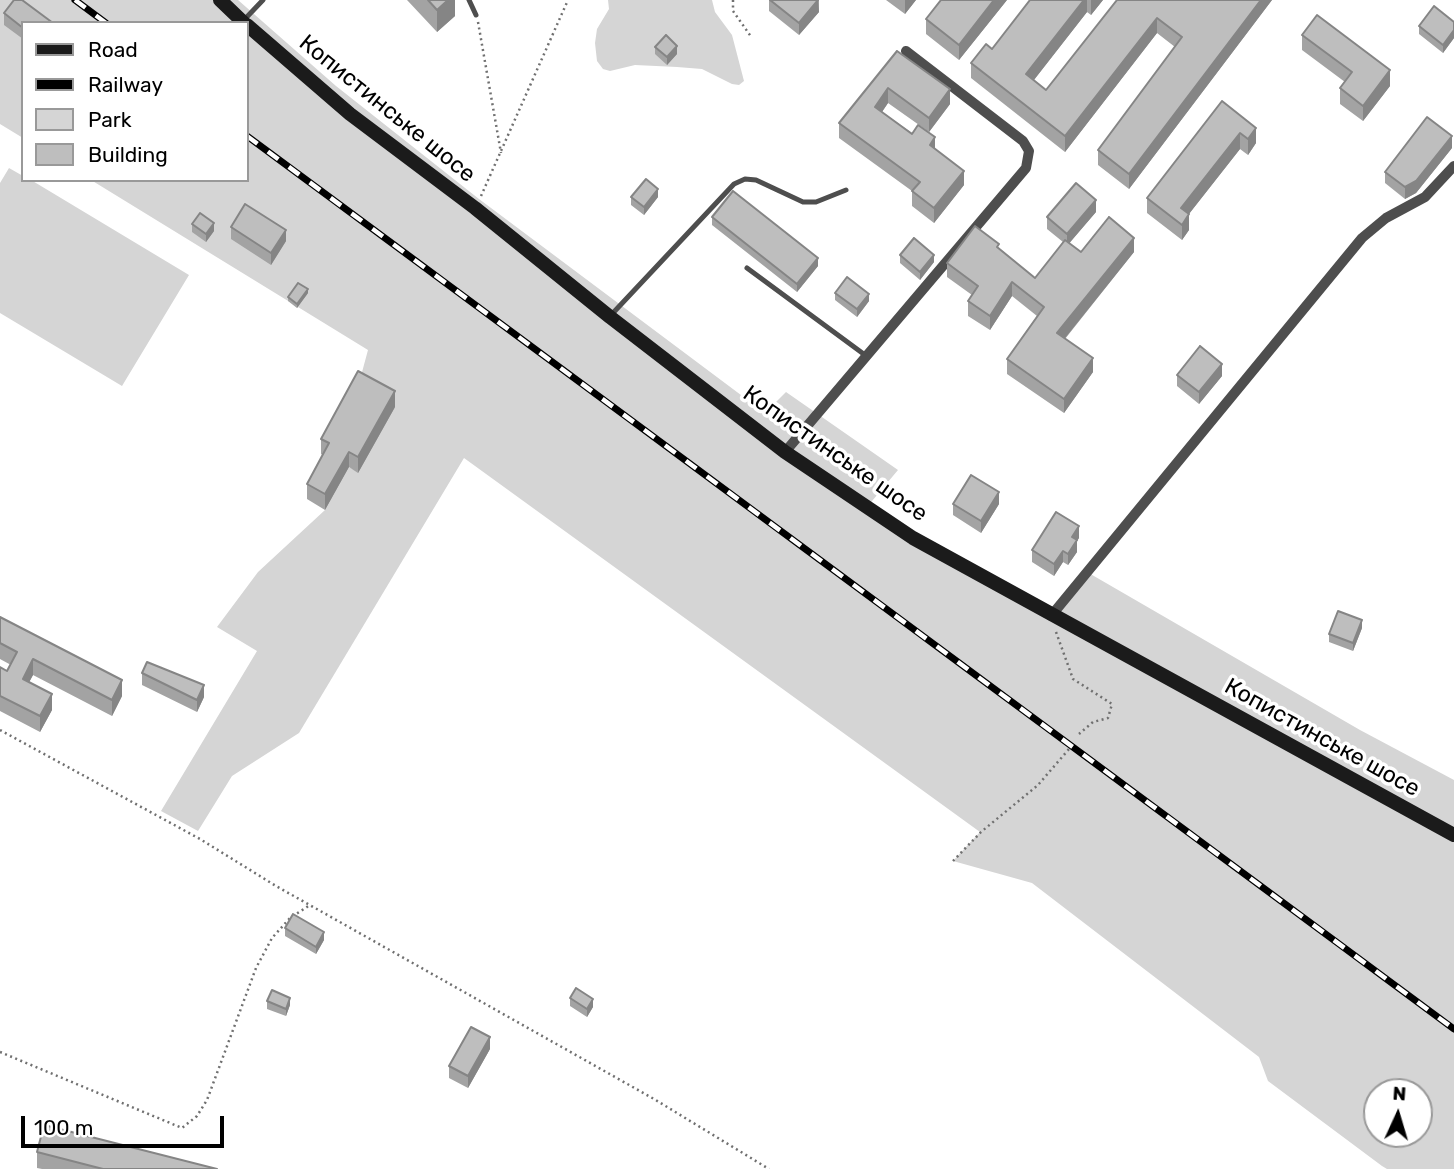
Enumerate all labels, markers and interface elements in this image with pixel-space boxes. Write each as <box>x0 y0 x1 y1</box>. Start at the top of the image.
legend <box>21 21 248 182</box>
street label: Копистинське шосе <box>293 29 481 189</box>
text: Road <box>88 37 138 62</box>
text: Railway <box>88 72 163 97</box>
text: Park <box>88 107 132 132</box>
text: Building <box>88 142 168 167</box>
street label: Копистинське шосе <box>737 380 933 528</box>
street label: Копистинське шосе <box>1220 673 1424 803</box>
north arrow <box>1363 1078 1433 1148</box>
text: N <box>1392 1082 1407 1105</box>
scale bar <box>24 1102 228 1146</box>
text: 100 m <box>34 1115 93 1140</box>

